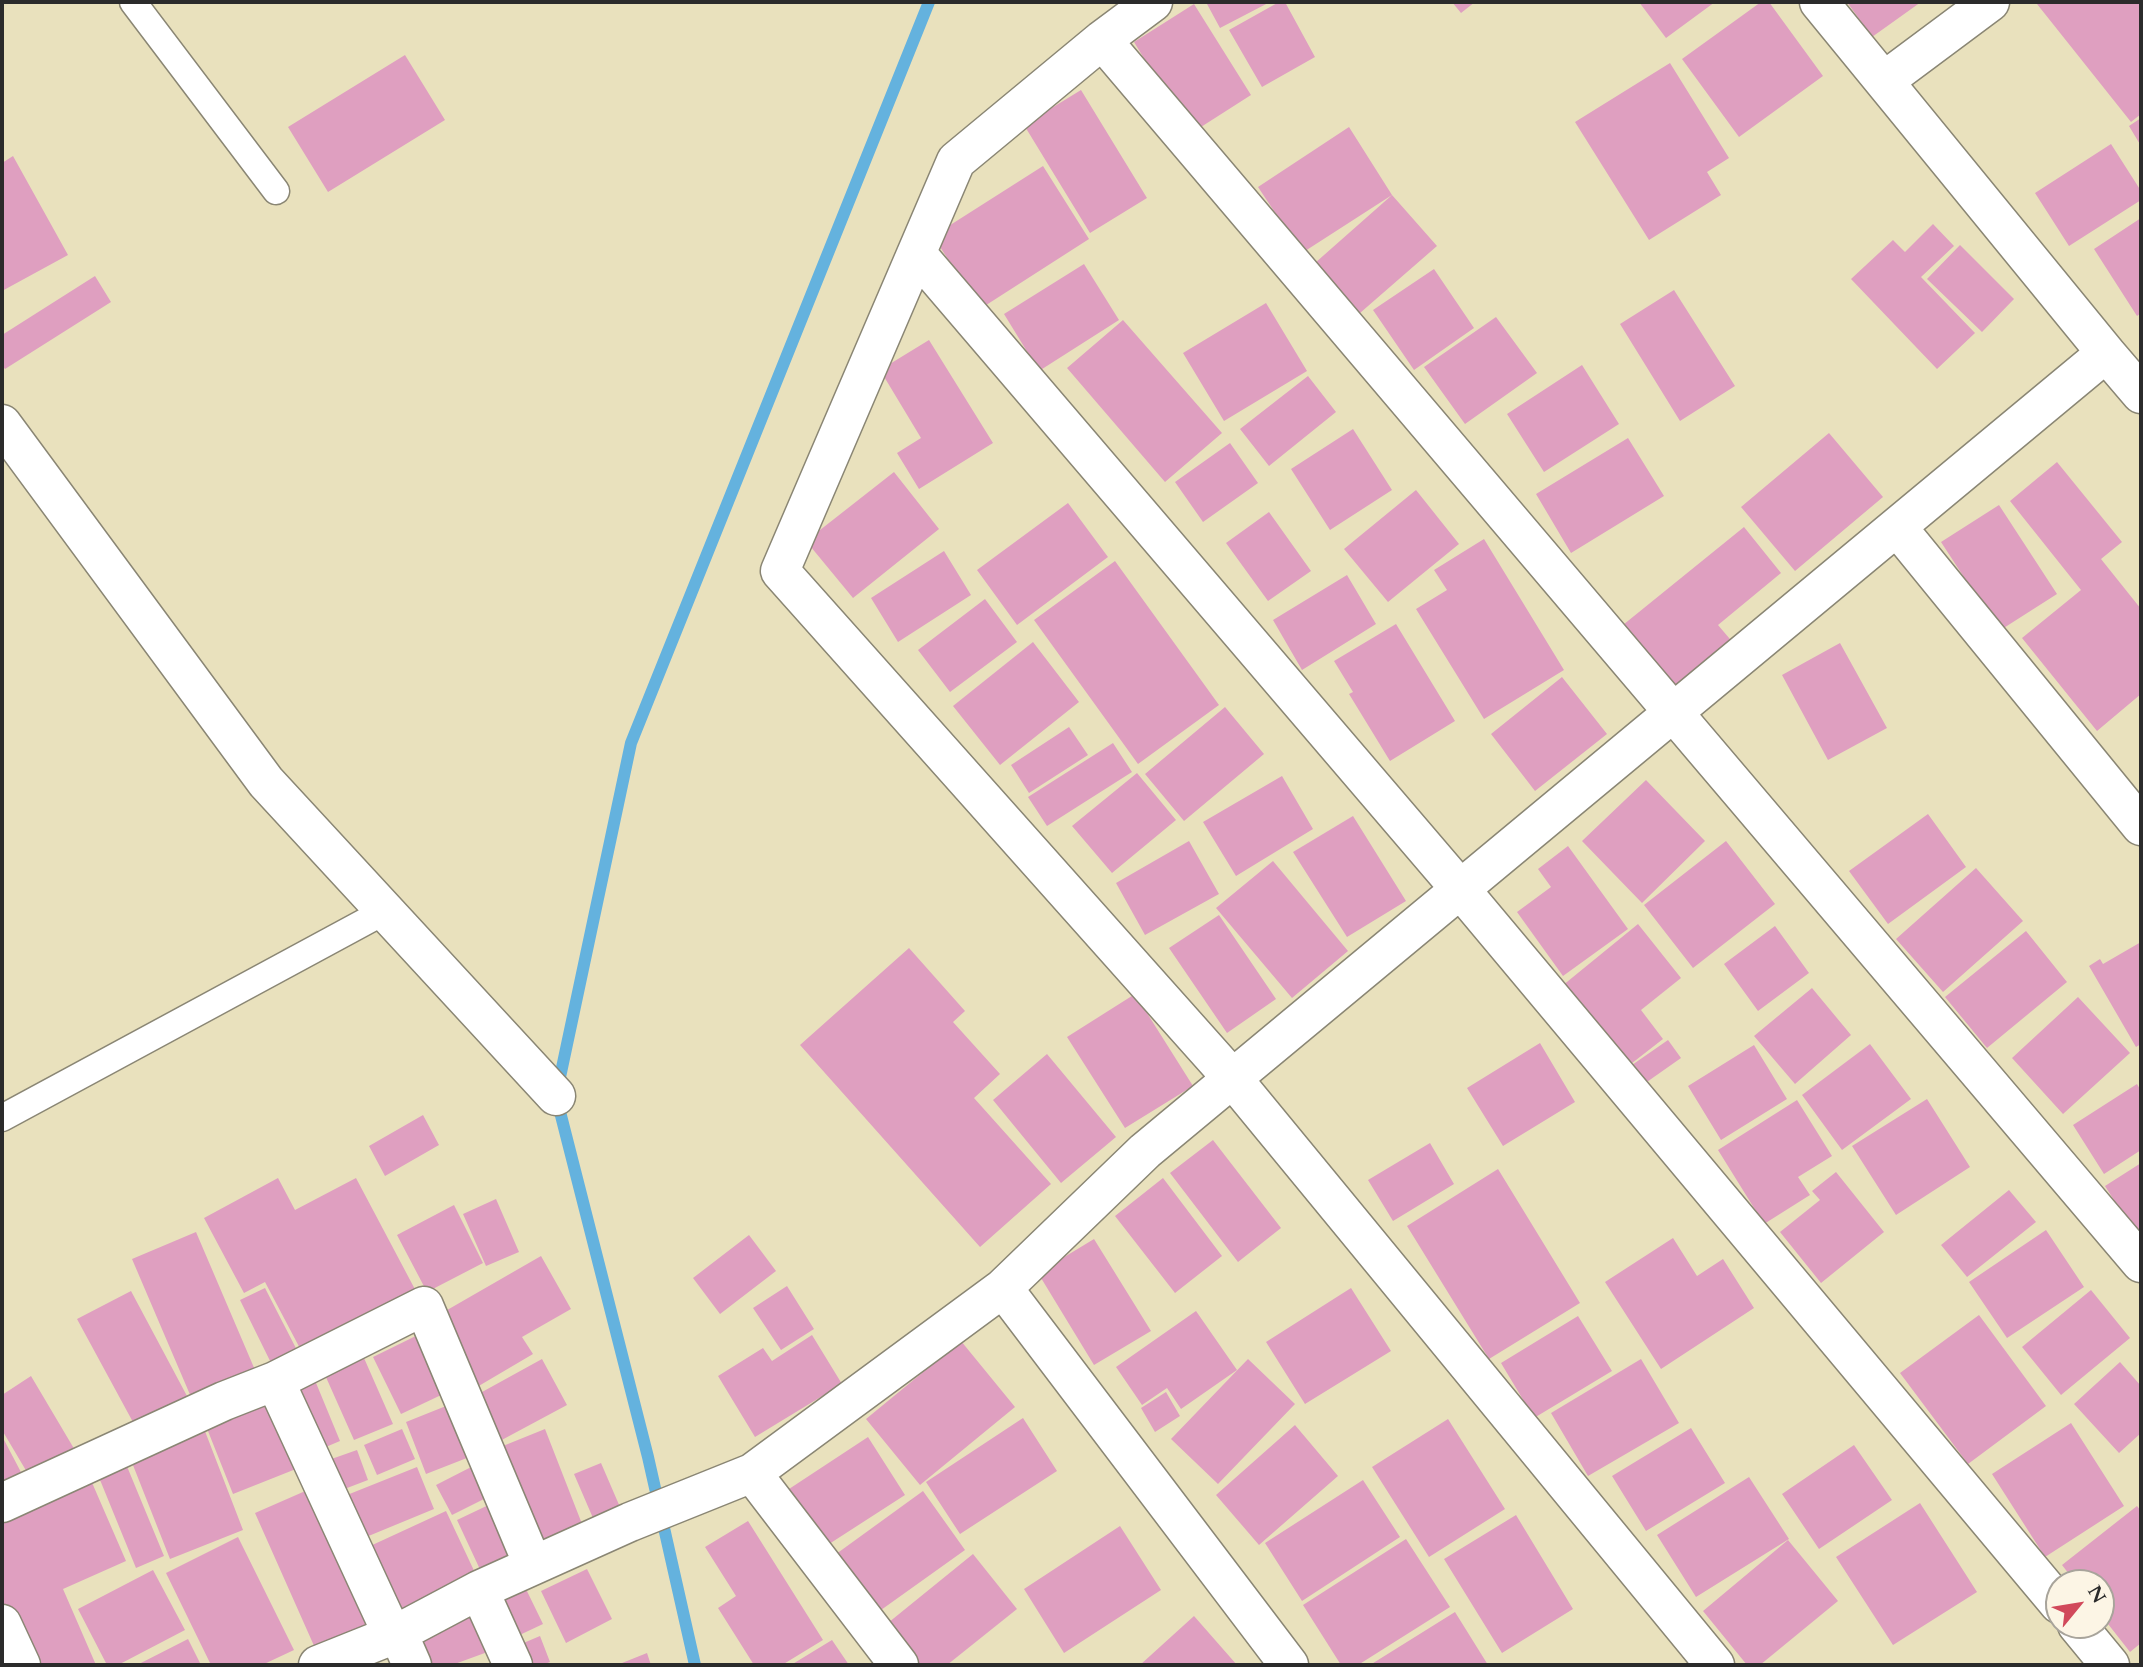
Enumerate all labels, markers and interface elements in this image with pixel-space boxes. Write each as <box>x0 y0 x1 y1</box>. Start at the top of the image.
north arrow <box>2045 1569 2115 1639</box>
text: N <box>2081 1581 2112 1608</box>

